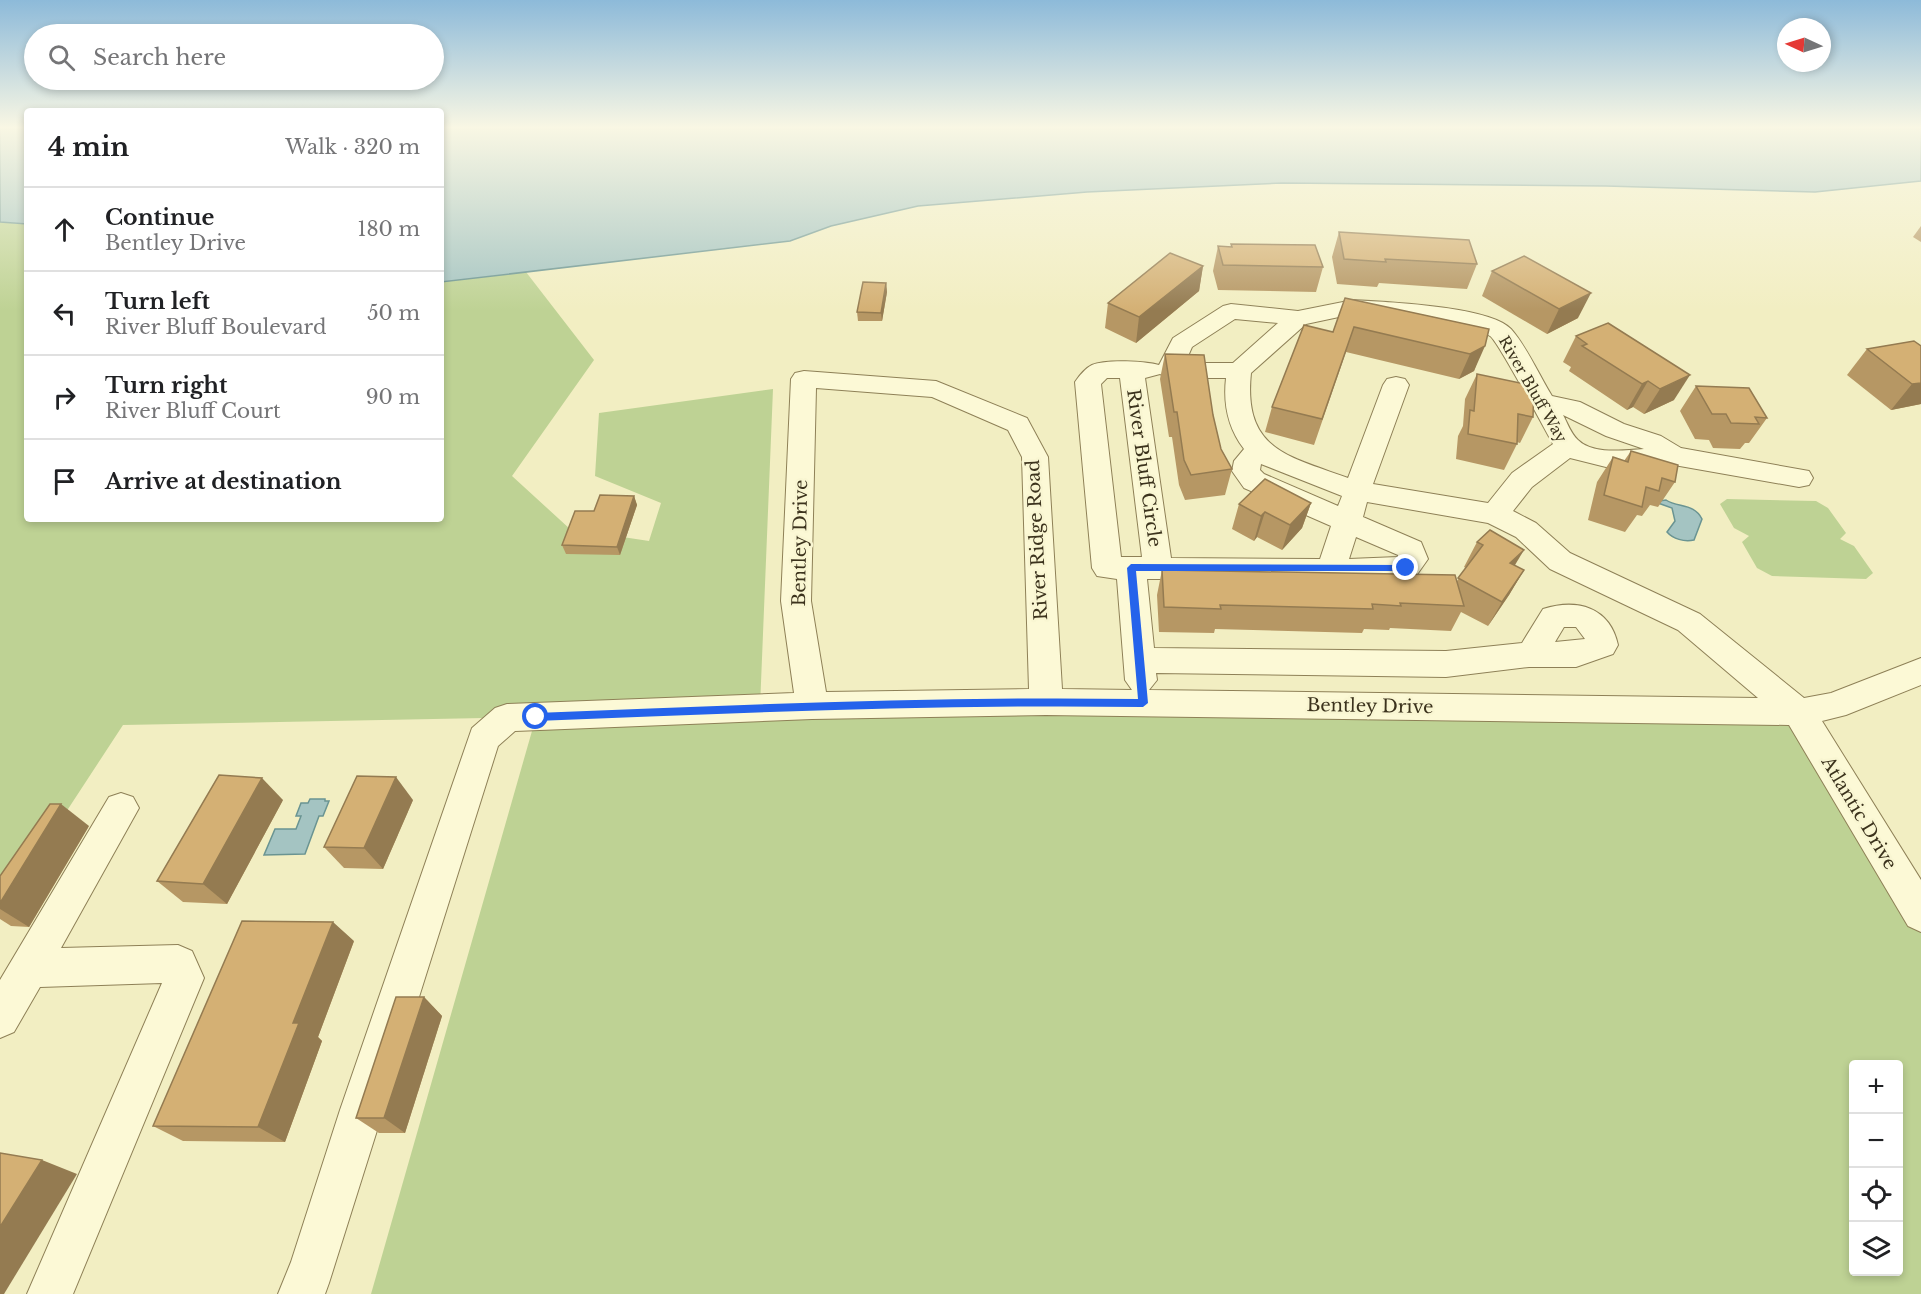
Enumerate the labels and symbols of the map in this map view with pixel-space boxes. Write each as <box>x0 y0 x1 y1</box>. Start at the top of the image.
north arrow <box>1777 18 1831 72</box>
street label: River Bluff Way <box>1495 332 1572 446</box>
street label: River Bluff Circle <box>1122 388 1166 548</box>
street label: River Ridge Road <box>1022 459 1052 621</box>
street label: Bentley Drive <box>788 479 812 607</box>
route end <box>1392 554 1418 580</box>
street label: Bentley Drive <box>1306 694 1434 718</box>
route start <box>522 703 548 729</box>
street label: Atlantic Drive <box>1816 752 1901 874</box>

